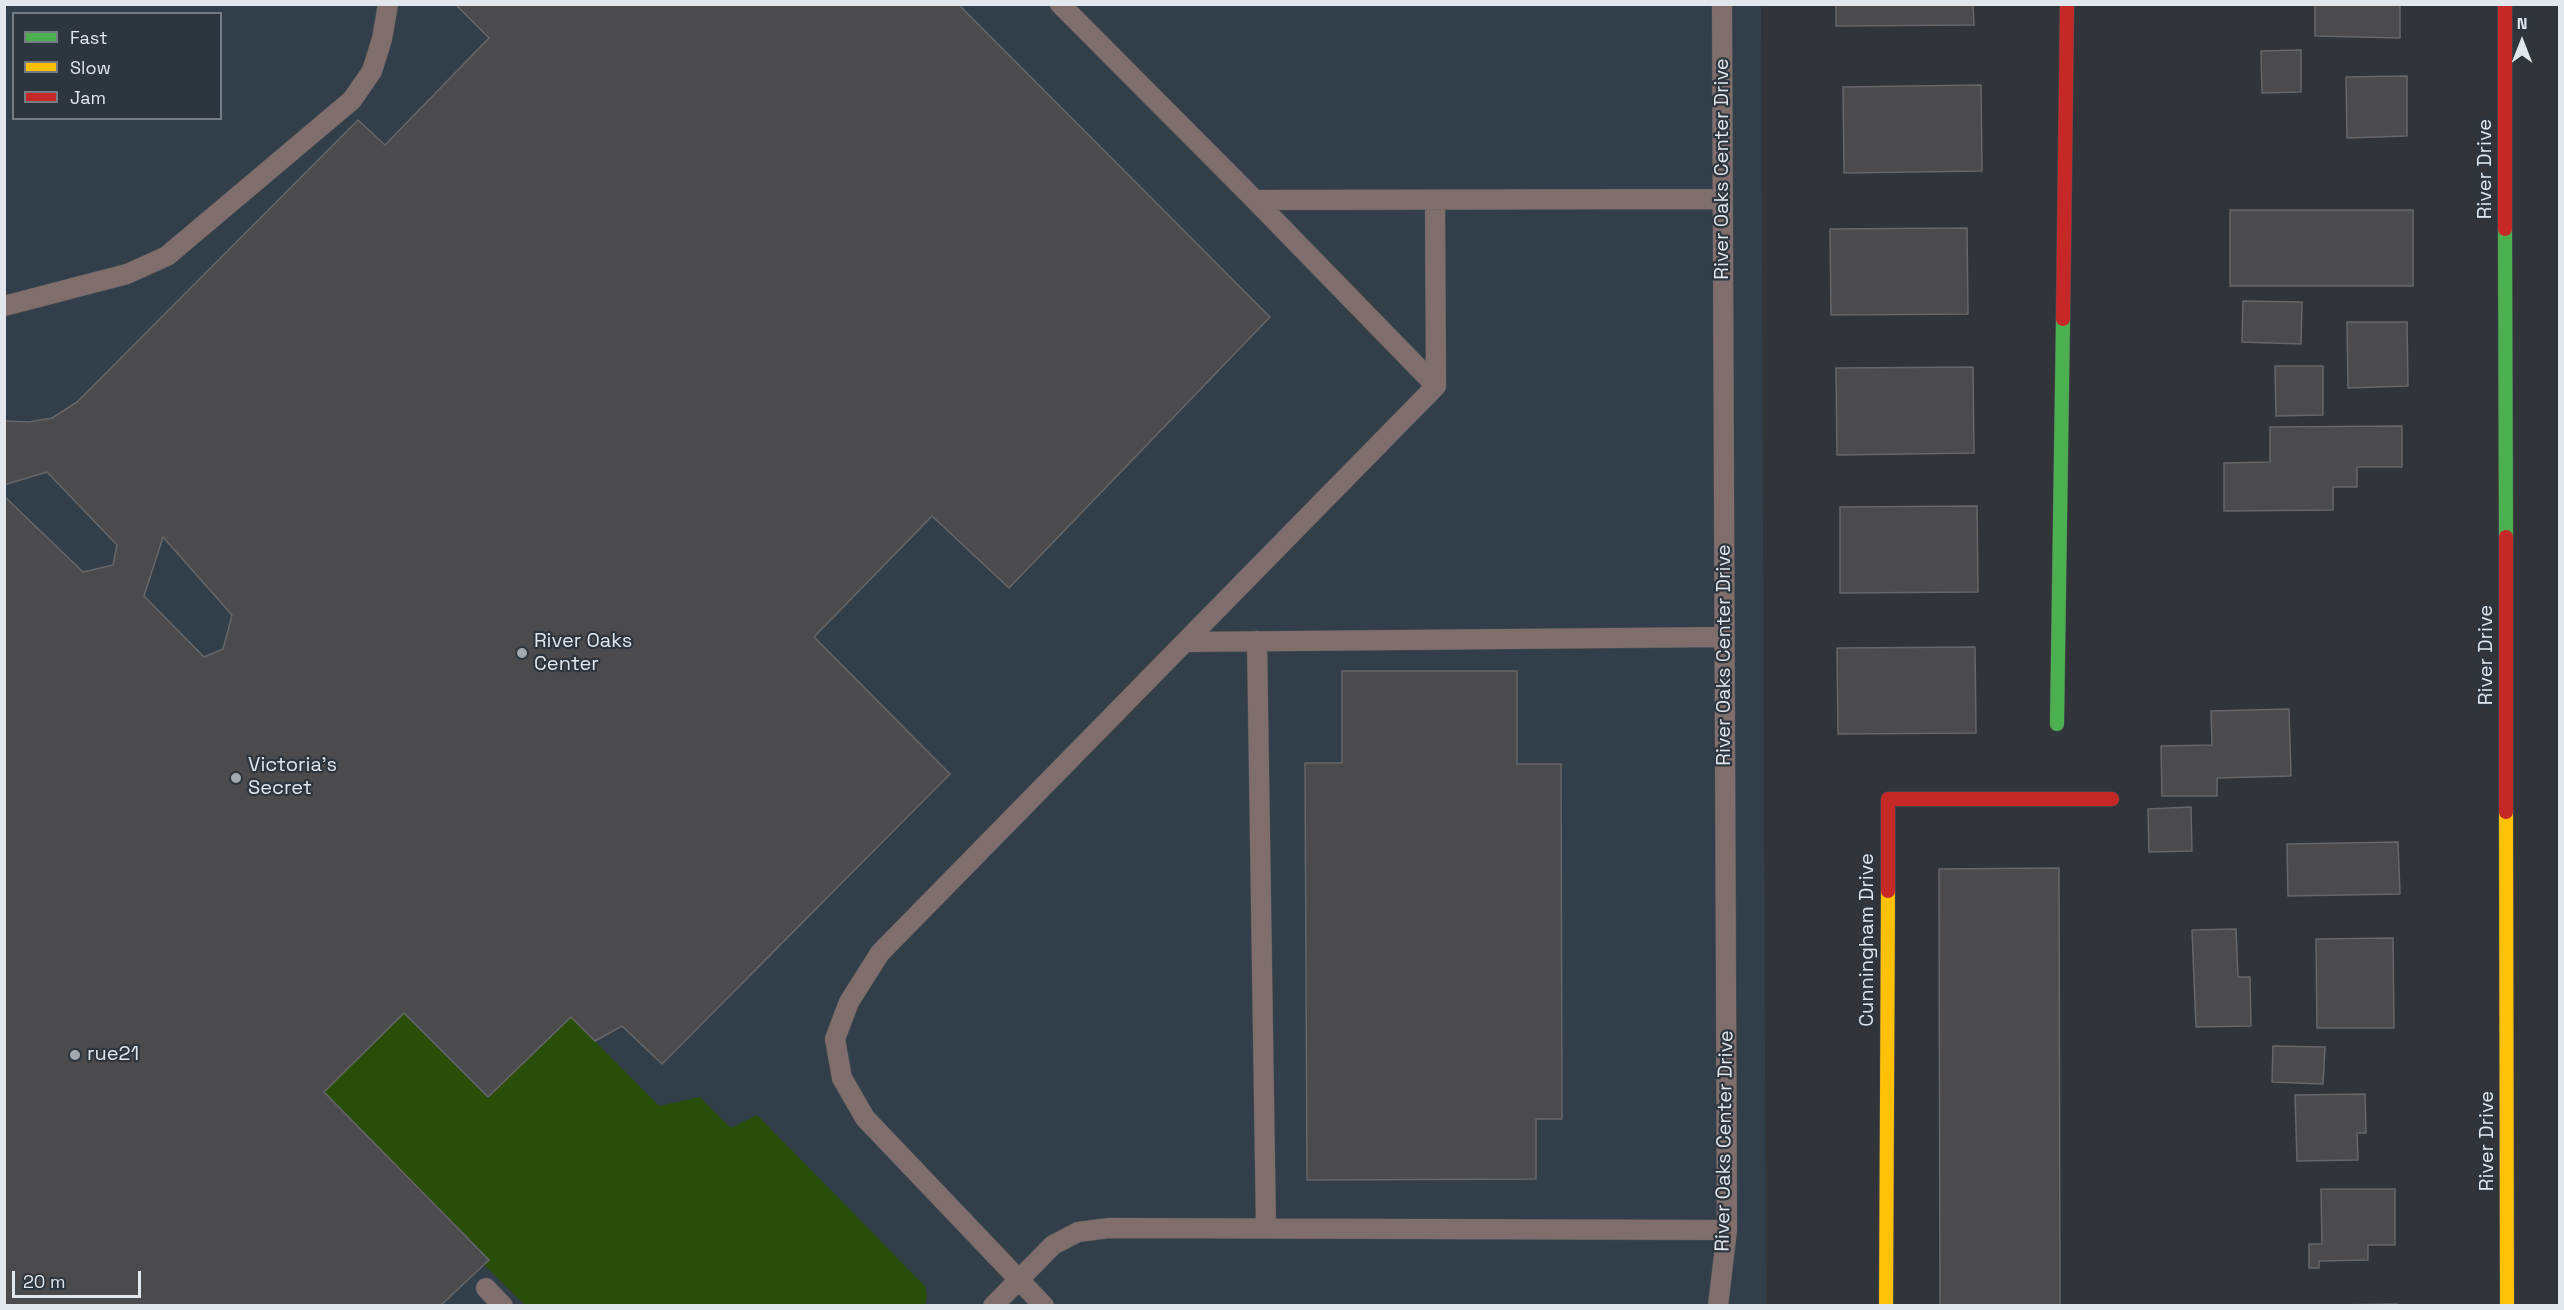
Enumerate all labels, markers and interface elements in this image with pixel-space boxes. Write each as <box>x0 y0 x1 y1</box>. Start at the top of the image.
legend <box>12 12 222 120</box>
north arrow <box>2492 12 2552 72</box>
text: N <box>2517 13 2527 34</box>
text: Fast <box>70 26 107 49</box>
text: Slow <box>70 56 111 79</box>
street label: River Oaks Center Drive <box>1711 58 1735 280</box>
text: Jam <box>70 86 106 109</box>
street label: River Drive <box>2474 119 2498 219</box>
street label: River Oaks Center Drive <box>1713 544 1737 766</box>
street label: River Drive <box>2475 605 2499 705</box>
place label: River Oaks Center <box>534 630 632 677</box>
marker: River Oaks Center <box>515 646 529 660</box>
place label: Victoria's Secret <box>248 754 337 801</box>
marker: Victoria's Secret <box>229 771 243 785</box>
street label: Cunningham Drive <box>1856 853 1880 1027</box>
street label: River Oaks Center Drive <box>1711 1030 1739 1252</box>
place label: rue21 <box>87 1043 139 1067</box>
marker: rue21 <box>68 1048 82 1062</box>
street label: River Drive <box>2476 1091 2500 1191</box>
scale bar <box>15 1259 144 1297</box>
text: 20 m <box>23 1270 66 1293</box>

